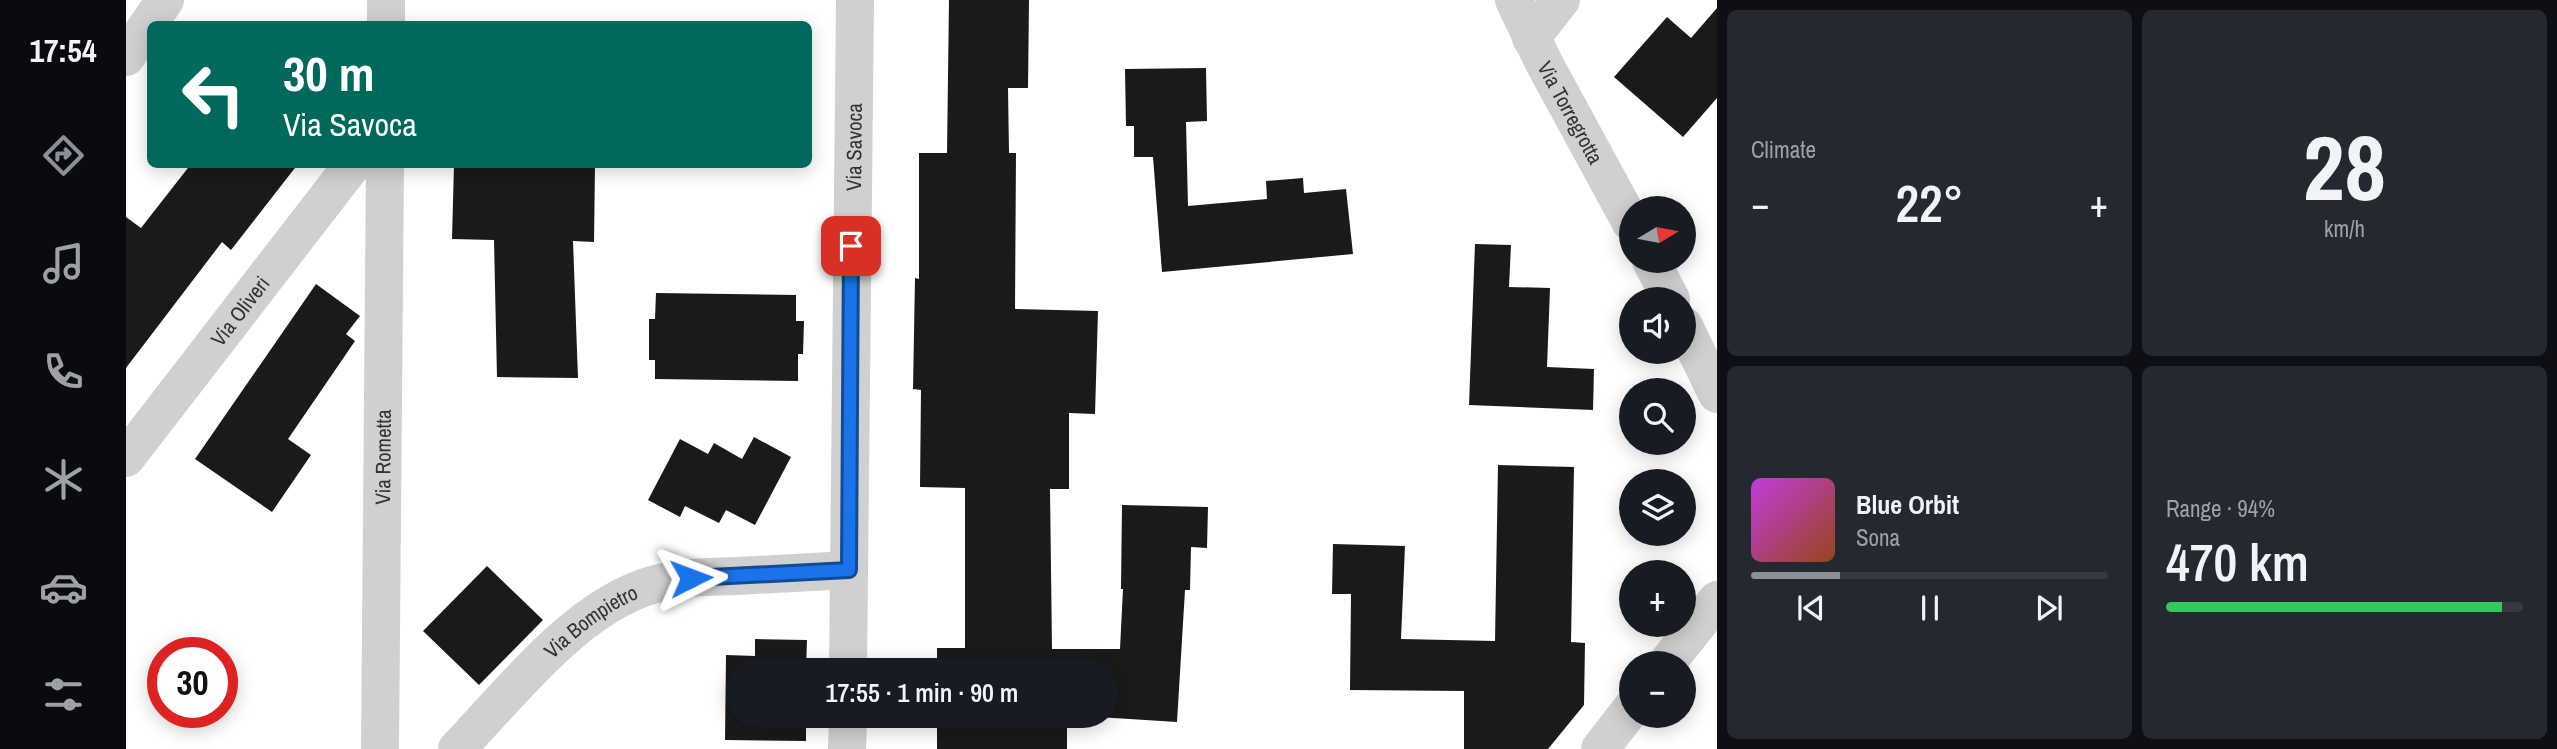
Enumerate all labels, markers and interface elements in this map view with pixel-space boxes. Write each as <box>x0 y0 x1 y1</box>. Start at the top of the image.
text: 17:54 <box>29 29 97 72</box>
text: 30 m <box>283 40 375 106</box>
icon: left <box>168 49 259 140</box>
street label: Via Torregrotta <box>1531 56 1611 169</box>
text: Via Savoca <box>283 103 417 146</box>
street label: Via Savoca <box>839 103 868 191</box>
text: 28 <box>2303 106 2386 228</box>
icon: directions <box>39 131 88 180</box>
text: Climate <box>1751 134 1816 165</box>
text: 22° <box>1895 168 1964 238</box>
text: − <box>1751 178 1769 229</box>
text: + <box>2090 178 2108 229</box>
north arrow <box>1619 196 1696 273</box>
map controls <box>1619 196 1696 728</box>
text: km/h <box>2324 213 2365 244</box>
pin <box>821 216 881 276</box>
icon: arrive <box>832 227 870 265</box>
icon: music <box>39 239 88 288</box>
street label: Via Oliveri <box>203 270 276 352</box>
button: sound <box>1619 287 1696 364</box>
icon: phone <box>39 347 88 396</box>
button: search <box>1619 378 1696 455</box>
street label: Via Rometta <box>368 409 397 505</box>
icon: climate <box>39 455 88 504</box>
button: layers <box>1619 469 1696 546</box>
text: Blue Orbit <box>1856 487 1959 522</box>
text: Range · 94% <box>2166 493 2275 524</box>
text: Sona <box>1856 522 1900 553</box>
text: 470 km <box>2166 527 2309 597</box>
position arrow <box>654 541 728 615</box>
button: + <box>1619 560 1696 637</box>
icon: car <box>39 563 88 612</box>
street label: Via Bompietro <box>537 577 642 664</box>
icon: previous <box>1792 589 1830 627</box>
icon: pause <box>1911 589 1949 627</box>
icon: next <box>2030 589 2068 627</box>
speed limit sign: 30 <box>147 637 238 728</box>
button: − <box>1619 651 1696 728</box>
icon: filters <box>39 670 88 719</box>
text: 17:55 · 1 min · 90 m <box>826 675 1018 710</box>

